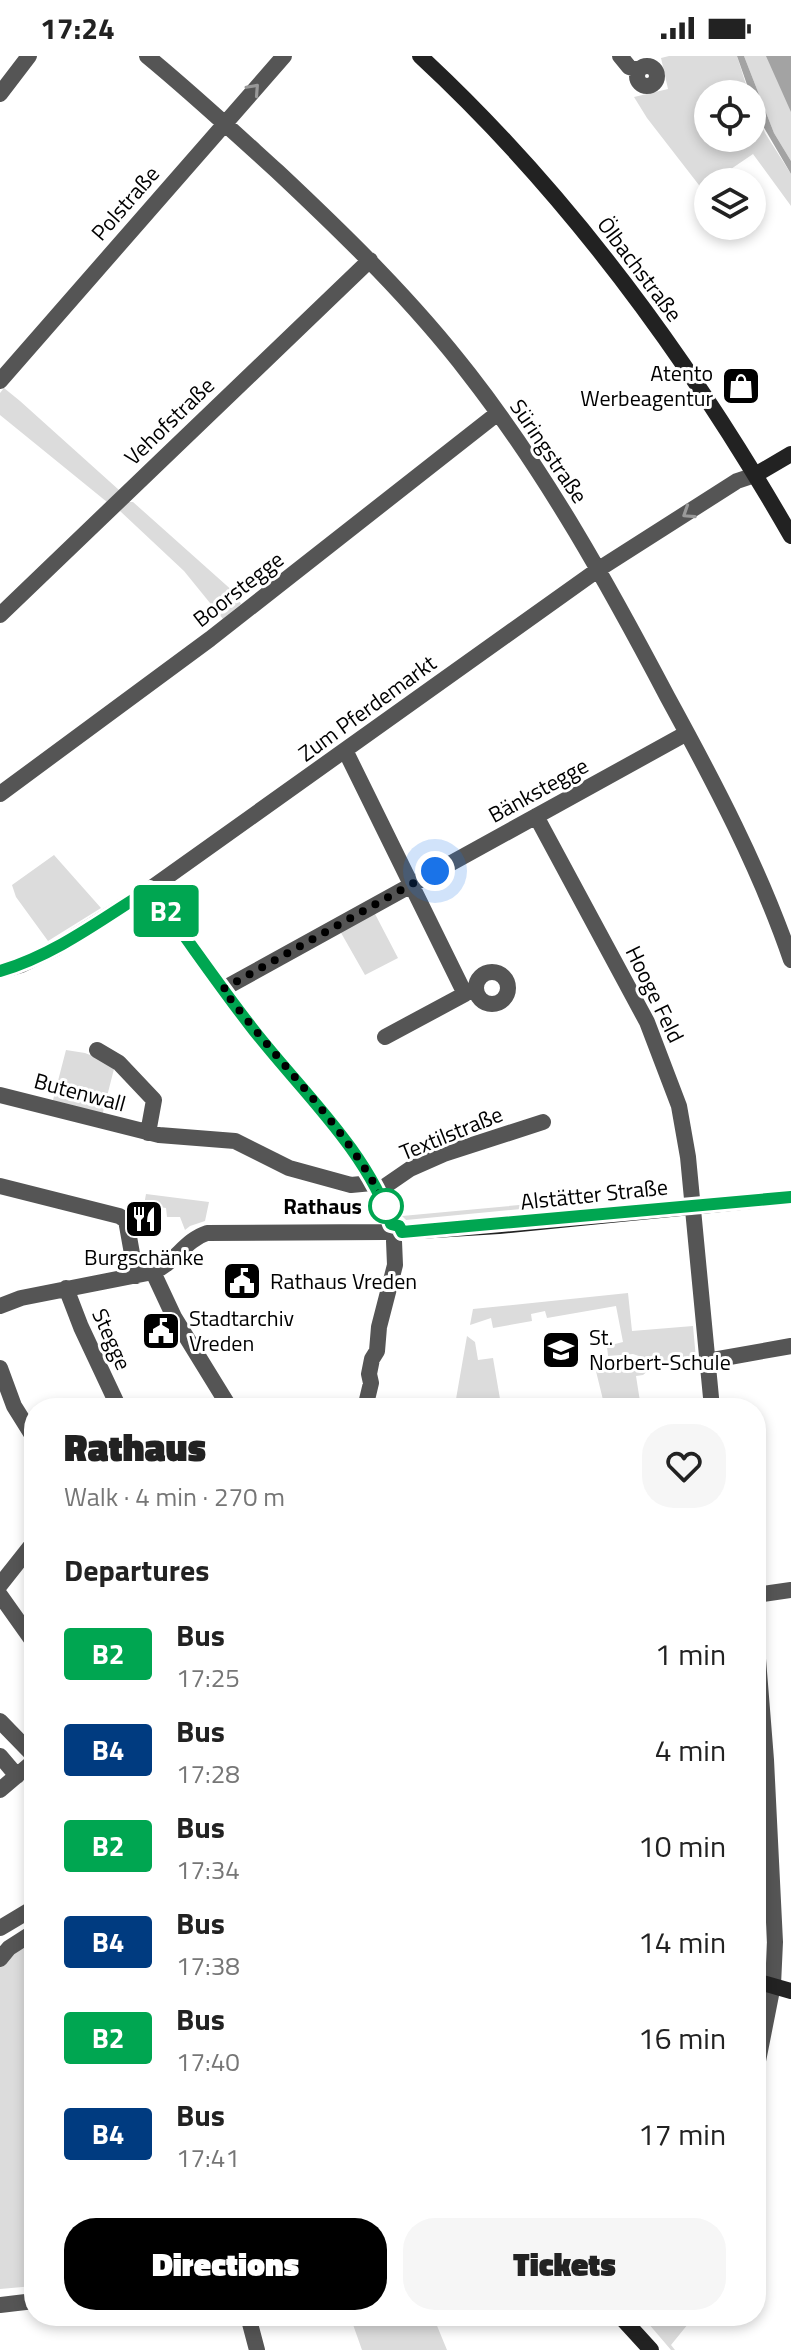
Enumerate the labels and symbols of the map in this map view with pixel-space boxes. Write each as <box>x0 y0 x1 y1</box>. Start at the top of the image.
one-way arrow <box>245 84 259 99</box>
street label: Polstraße <box>83 158 167 248</box>
street label: Ölbachstraße <box>589 209 691 329</box>
place label: Atento Werbeagentur <box>580 356 713 415</box>
shop icon: Atento Werbeagentur <box>720 365 762 407</box>
street label: Vehofstraße <box>116 369 222 473</box>
street label: Süringstraße <box>501 392 597 510</box>
one-way arrow <box>682 503 697 518</box>
street label: Boorstegge <box>185 543 291 635</box>
street label: Zum Pferdemarkt <box>291 646 443 770</box>
street label: Bänkstegge <box>482 749 594 831</box>
your location <box>415 851 455 891</box>
line badge: B2 <box>130 885 202 937</box>
street label: Hooge Feld <box>617 940 693 1048</box>
street label: Butenwall <box>30 1063 130 1121</box>
street label: Textilstraße <box>394 1097 508 1169</box>
street label: Alstätter Straße <box>519 1169 669 1219</box>
place label: Rathaus <box>283 1189 362 1223</box>
marker: Rathaus <box>369 1189 403 1223</box>
restaurant icon: Burgschänke <box>123 1198 165 1240</box>
place label: Burgschänke <box>84 1240 204 1274</box>
public building icon: Rathaus Vreden <box>221 1260 263 1302</box>
place label: Rathaus Vreden <box>270 1264 417 1298</box>
place label: Stadtarchiv Vreden <box>189 1301 294 1360</box>
street label: Stegge <box>83 1303 141 1375</box>
public building icon: Stadtarchiv Vreden <box>140 1310 182 1352</box>
place label: St. Norbert-Schule <box>589 1320 731 1379</box>
school or university icon: St. Norbert-Schule <box>540 1329 582 1371</box>

